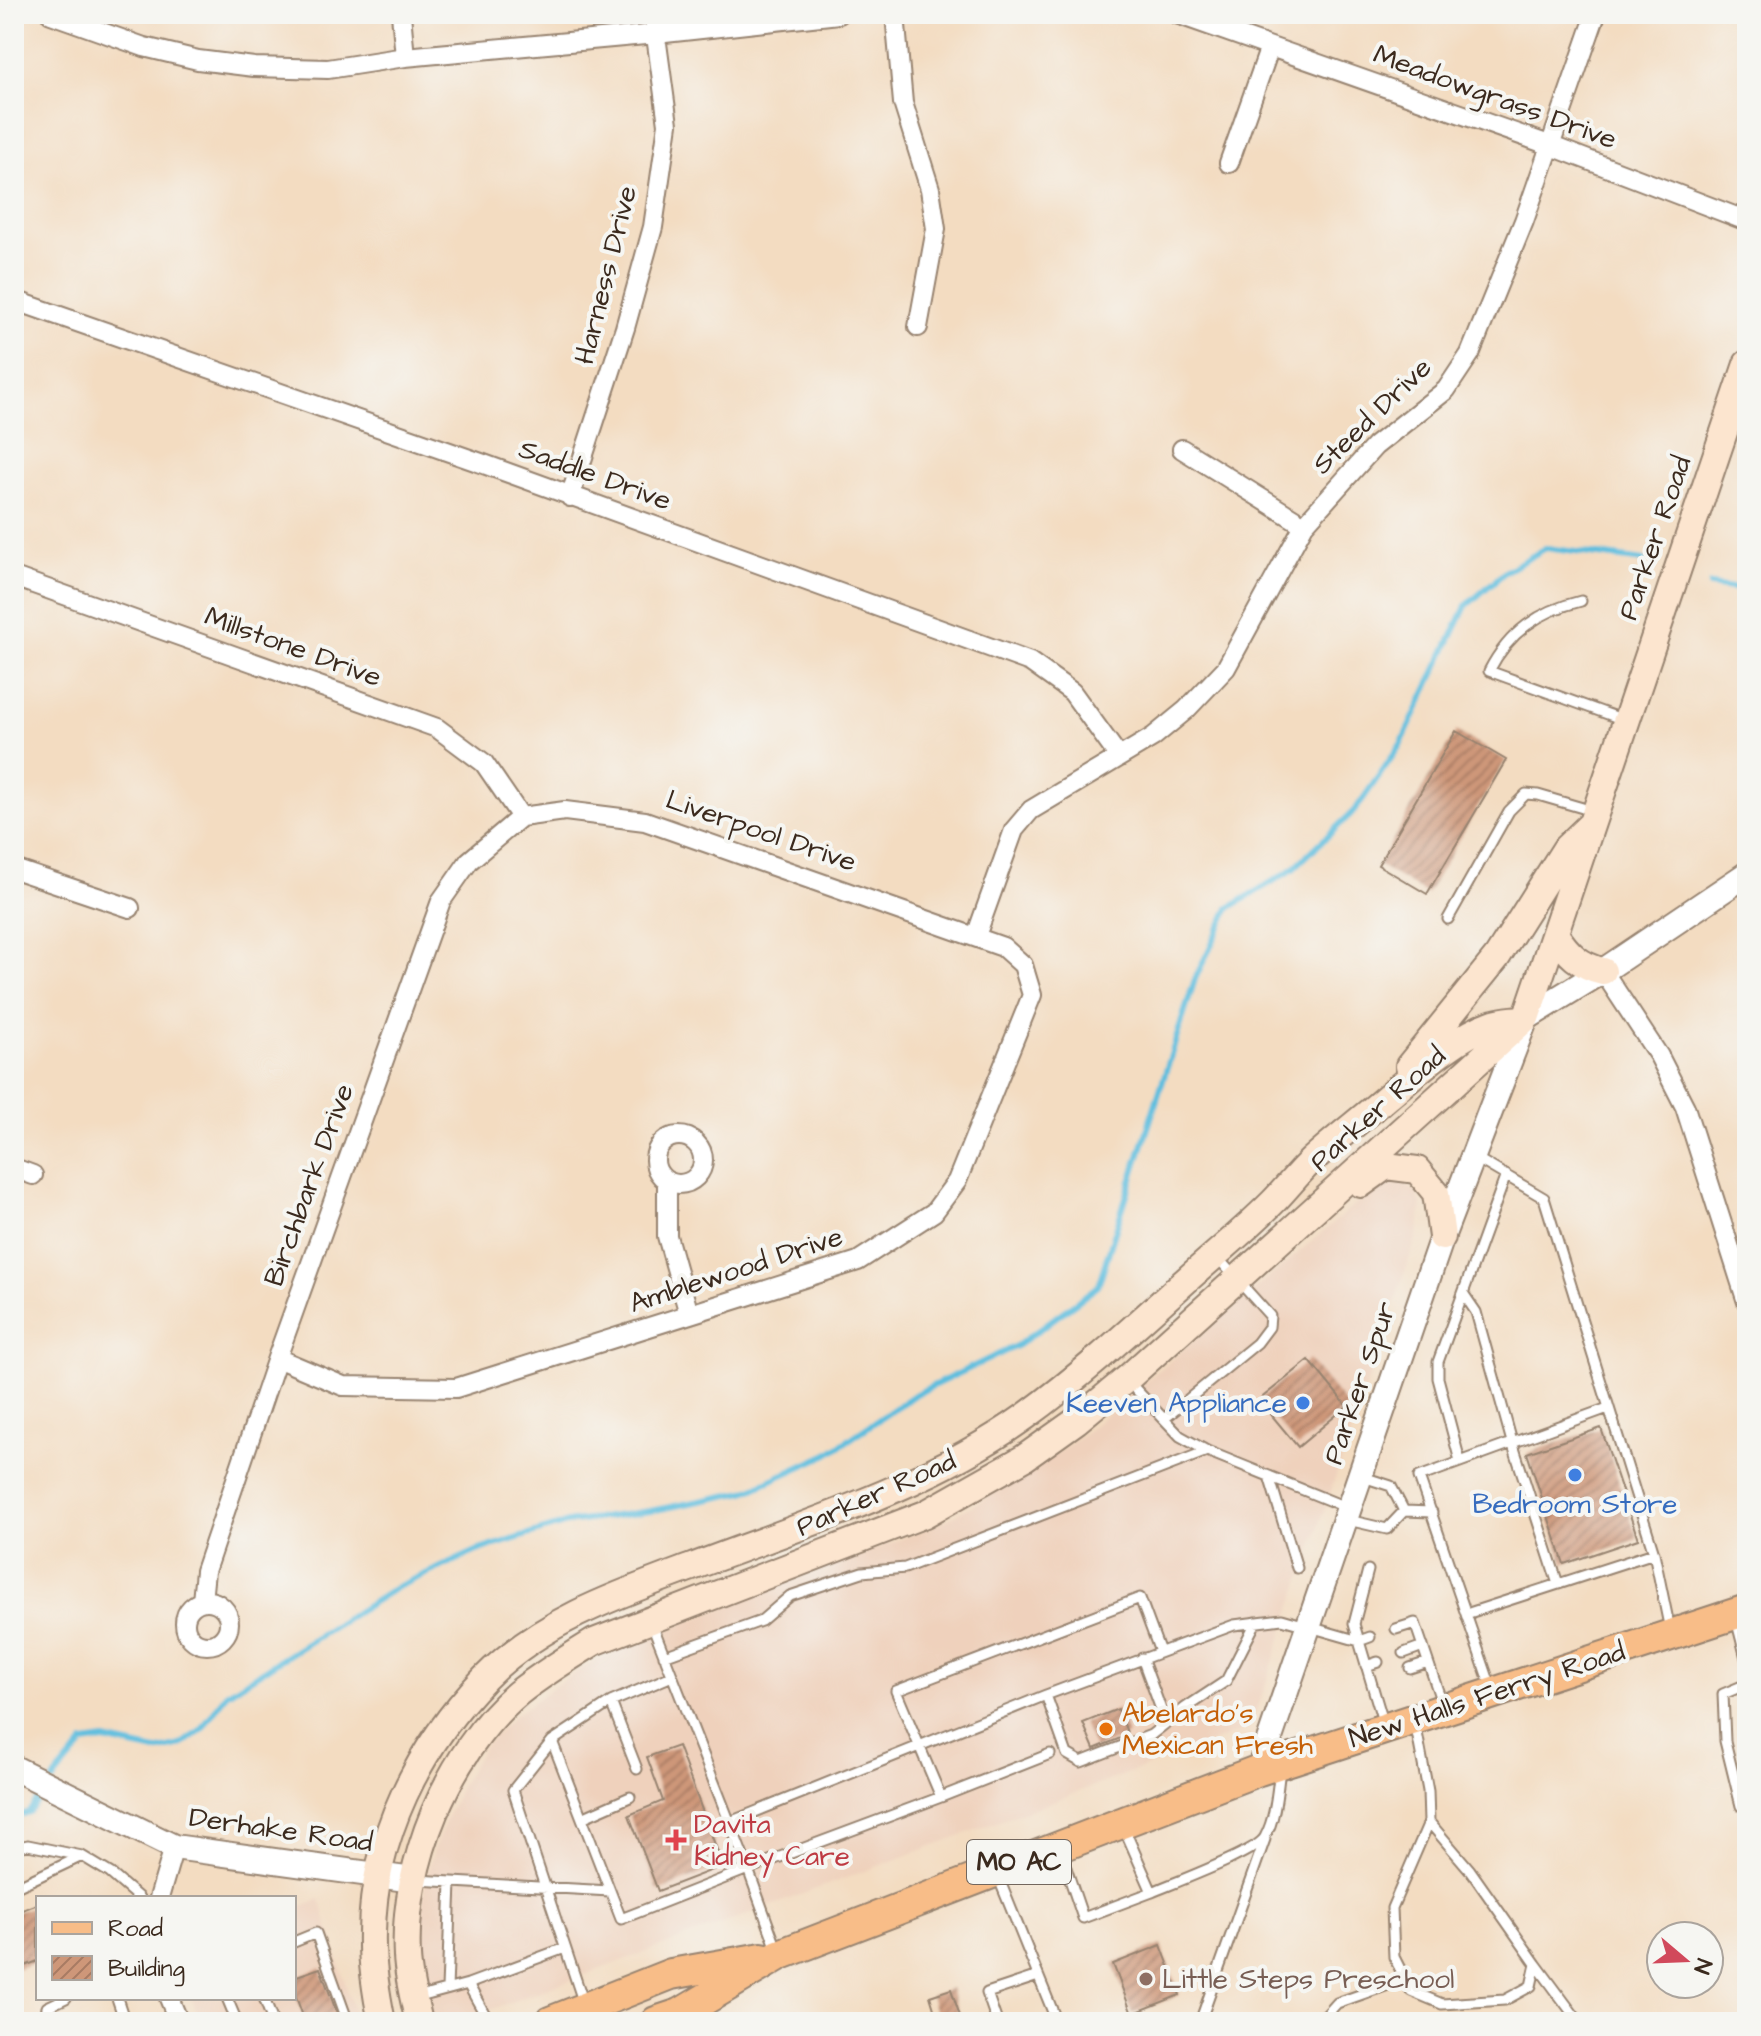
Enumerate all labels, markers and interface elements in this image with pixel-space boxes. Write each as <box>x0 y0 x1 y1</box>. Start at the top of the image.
street label: Meadowgrass Drive <box>1368 35 1622 160</box>
street label: Harness Drive <box>565 182 647 368</box>
street label: Steed Drive <box>1304 349 1440 483</box>
street label: Saddle Drive <box>514 429 676 521</box>
street label: Parker Road <box>1609 451 1701 625</box>
street label: Millstone Drive <box>199 597 387 697</box>
street label: Liverpool Drive <box>661 780 861 882</box>
street label: Parker Road <box>1301 1037 1455 1181</box>
street label: Birchbark Drive <box>254 1078 364 1292</box>
street label: Amblewood Drive <box>624 1217 848 1323</box>
street label: Parker Spur <box>1314 1296 1406 1470</box>
place label: Keeven Appliance <box>1066 1384 1287 1423</box>
marker: Keeven Appliance <box>1294 1394 1312 1412</box>
street label: Parker Road <box>790 1441 962 1547</box>
marker: Bedroom Store <box>1566 1466 1584 1484</box>
place label: Bedroom Store <box>1472 1485 1678 1524</box>
street label: New Halls Ferry Road <box>1344 1632 1631 1760</box>
place label: Abelardo’s Mexican Fresh <box>1122 1694 1313 1765</box>
marker: Abelardo’s Mexican Fresh <box>1097 1720 1115 1738</box>
street label: Derhake Road <box>187 1798 375 1862</box>
place label: Davita Kidney Care <box>694 1805 850 1878</box>
marker: Davita Kidney Care <box>665 1829 687 1851</box>
road number: MO AC <box>967 1840 1071 1884</box>
legend <box>36 1896 296 2000</box>
text: Road <box>108 1912 163 1946</box>
north arrow <box>1645 1920 1725 2000</box>
text: Building <box>108 1952 185 1987</box>
text: N <box>1686 1954 1719 1978</box>
place label: Little Steps Preschool <box>1162 1960 1454 1999</box>
marker: Little Steps Preschool <box>1137 1970 1155 1988</box>

